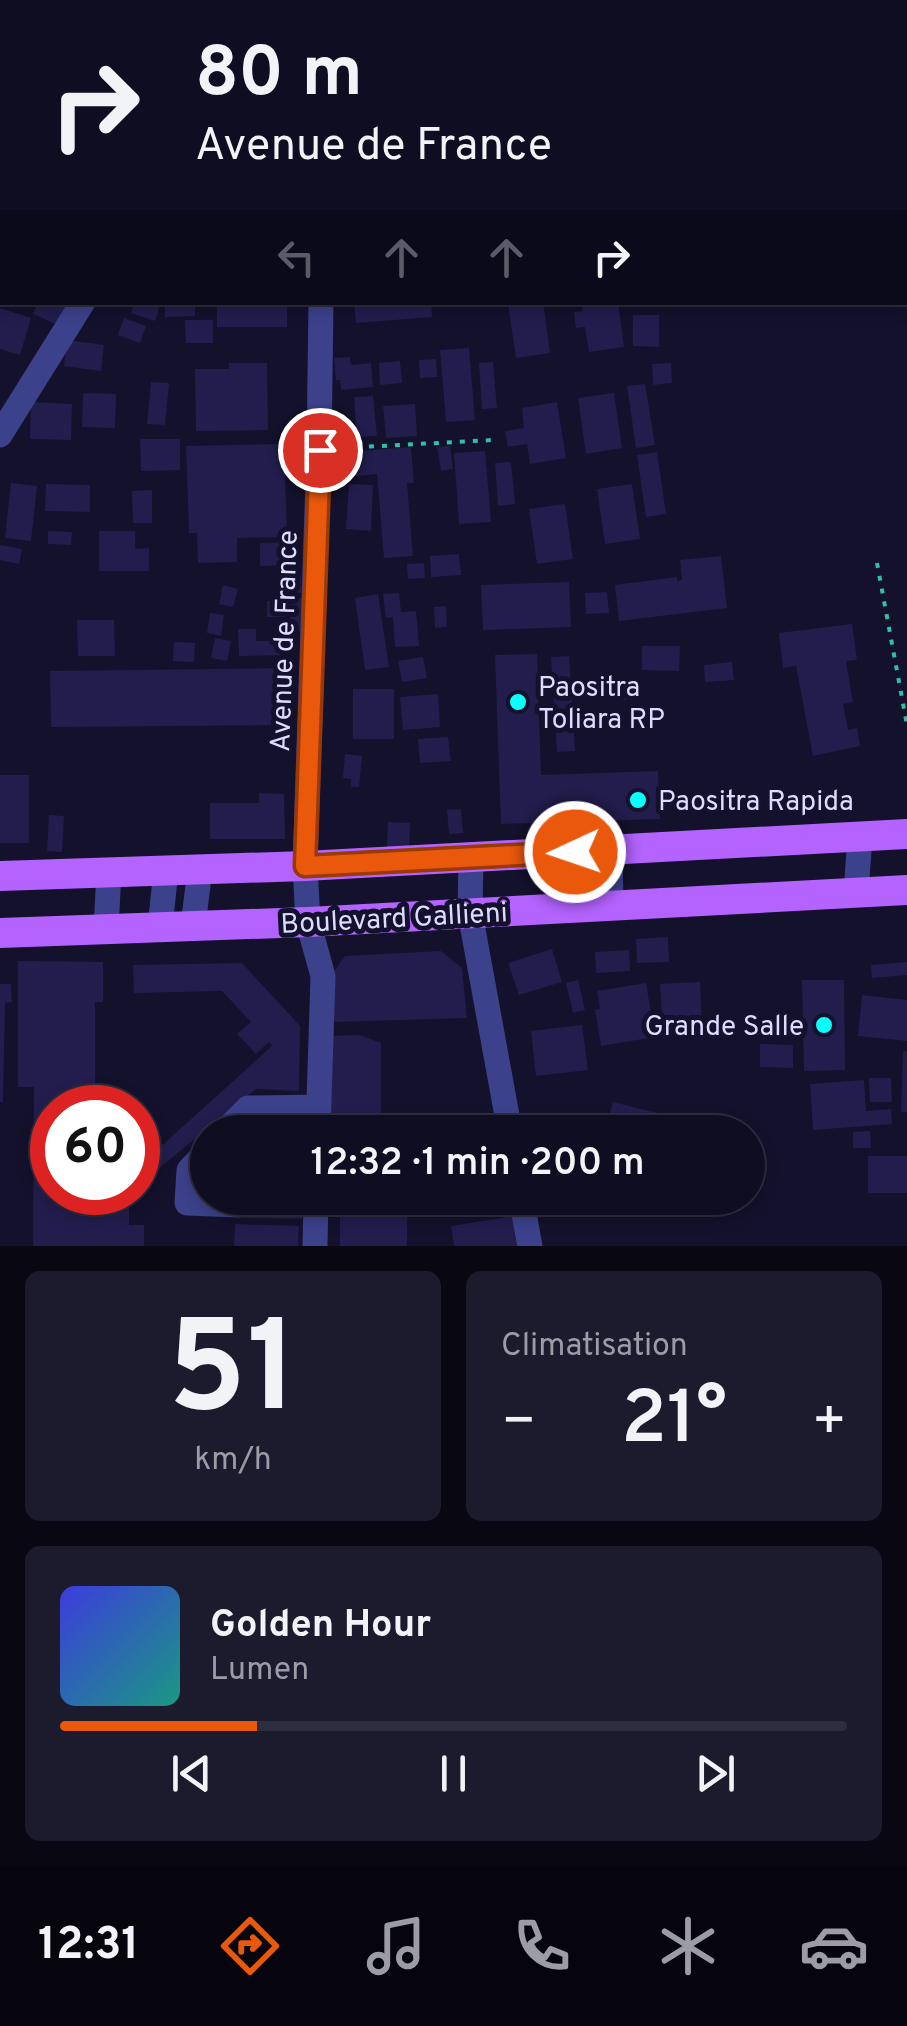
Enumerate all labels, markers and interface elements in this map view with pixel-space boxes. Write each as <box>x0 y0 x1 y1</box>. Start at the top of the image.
text: 80 m <box>195 32 363 121</box>
icon: right <box>30 40 160 170</box>
text: Avenue de France <box>195 119 552 176</box>
icon: left <box>269 230 324 285</box>
icon: ahead <box>374 230 429 285</box>
icon: ahead <box>479 230 534 285</box>
icon: right <box>584 230 639 285</box>
pin <box>278 408 363 493</box>
icon: arrive <box>293 423 348 478</box>
street label: Avenue de France <box>264 529 308 753</box>
place label: Paositra Toliara RP <box>538 671 665 739</box>
marker: Paositra Toliara RP <box>507 691 529 713</box>
place label: Paositra Rapida <box>658 785 854 821</box>
marker: Paositra Rapida <box>627 789 649 811</box>
position arrow <box>523 800 627 904</box>
street label: Boulevard Gallieni <box>280 896 509 944</box>
place label: Grande Salle <box>645 1010 804 1046</box>
marker: Grande Salle <box>813 1014 835 1036</box>
speed limit sign: 60 <box>30 1085 160 1215</box>
text: 12:32 · 1 min · 200 m <box>310 1140 645 1189</box>
text: 51 <box>167 1293 299 1458</box>
text: Climatisation <box>501 1327 688 1367</box>
text: 21° <box>621 1375 727 1470</box>
text: − <box>501 1389 536 1459</box>
text: + <box>812 1389 847 1459</box>
text: km/h <box>194 1441 272 1481</box>
text: Golden Hour <box>210 1602 431 1651</box>
text: Lumen <box>210 1651 309 1691</box>
icon: previous <box>164 1746 219 1801</box>
icon: pause <box>426 1746 481 1801</box>
icon: next <box>688 1746 743 1801</box>
icon: directions <box>215 1911 285 1981</box>
icon: music <box>361 1911 431 1981</box>
icon: phone <box>507 1911 577 1981</box>
icon: climate <box>653 1911 723 1981</box>
icon: car <box>799 1911 869 1981</box>
text: 12:31 <box>38 1918 139 1975</box>

